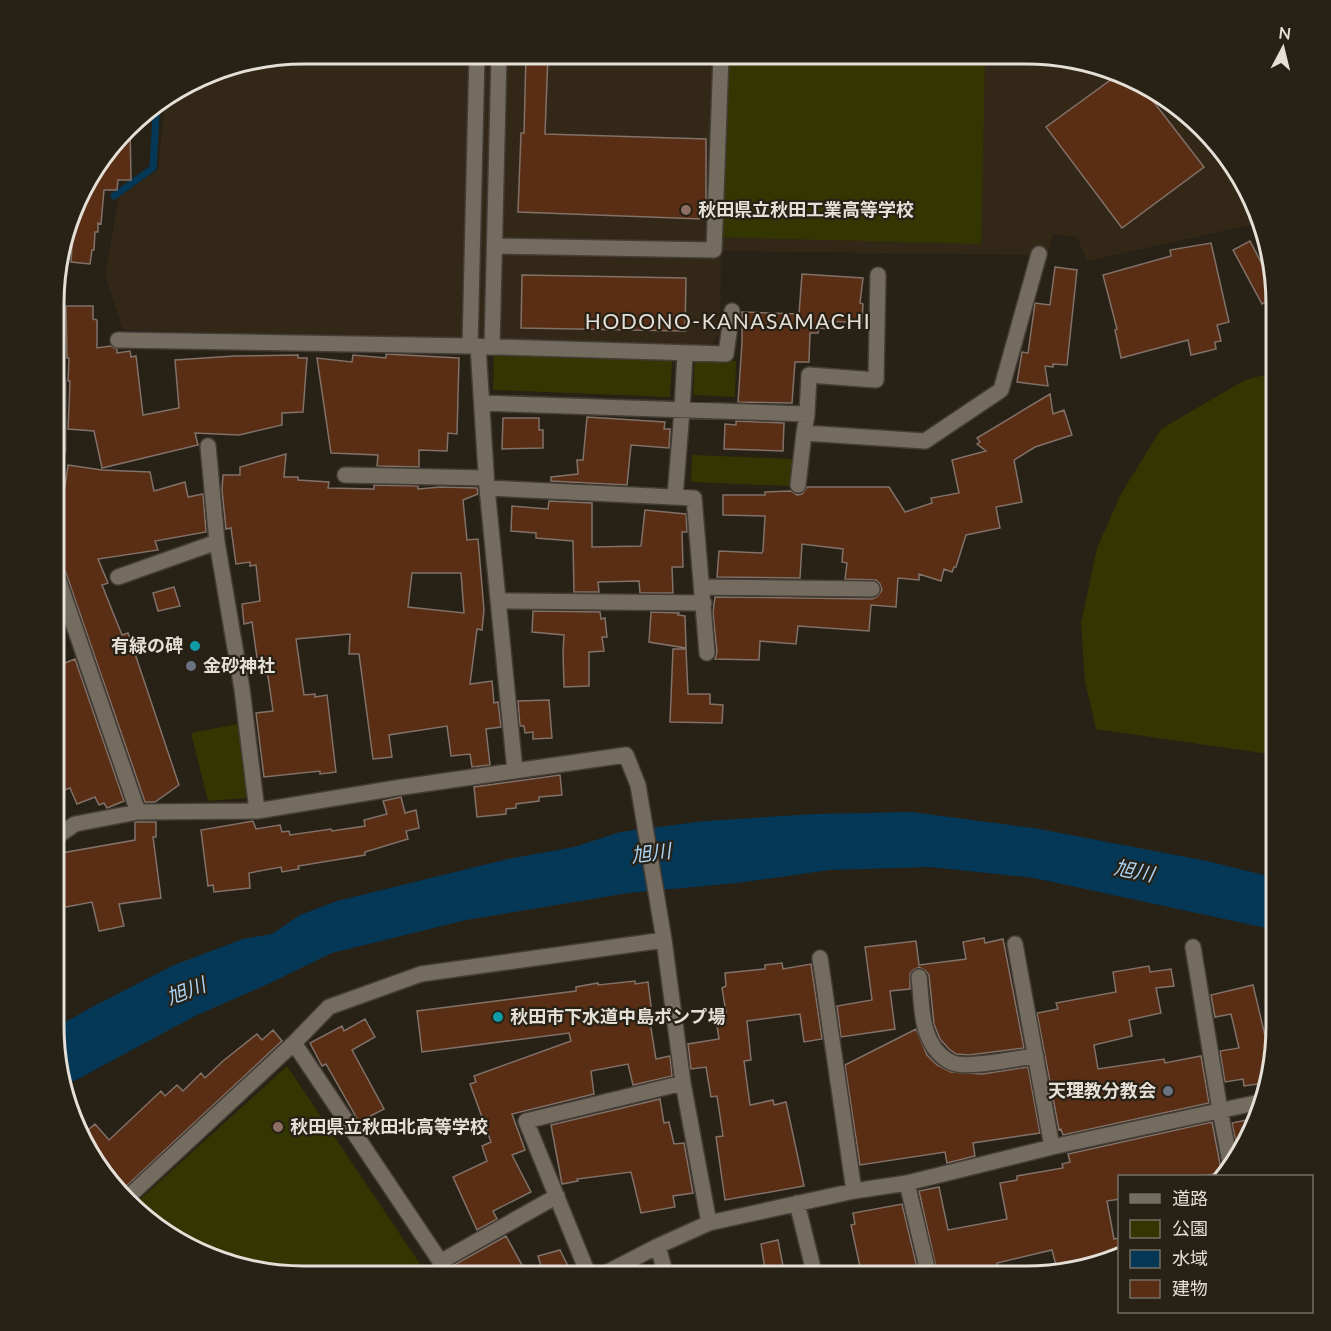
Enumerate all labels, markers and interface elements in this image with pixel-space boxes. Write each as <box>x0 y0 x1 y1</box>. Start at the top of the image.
north arrow <box>1253 18 1313 78</box>
text: N <box>1278 22 1292 43</box>
place label: 秋田県立秋田工業高等学校 <box>698 198 914 220</box>
marker: 秋田県立秋田工業高等学校 <box>679 203 693 217</box>
district label: HODONO-KANASAMACHI <box>585 308 871 333</box>
place label: 有緑の碑 <box>111 634 183 656</box>
marker: 有緑の碑 <box>188 639 202 653</box>
place label: 金砂神社 <box>203 654 275 676</box>
marker: 金砂神社 <box>184 659 198 673</box>
water label: 旭川 <box>630 837 674 866</box>
water label: 旭川 <box>1112 854 1158 886</box>
water label: 旭川 <box>163 971 210 1008</box>
place label: 秋田市下水道中島ポンプ場 <box>510 1005 725 1027</box>
marker: 秋田市下水道中島ポンプ場 <box>491 1010 505 1024</box>
place label: 天理教分教会 <box>1048 1079 1156 1101</box>
marker: 天理教分教会 <box>1161 1084 1175 1098</box>
place label: 秋田県立秋田北高等学校 <box>290 1115 488 1137</box>
marker: 秋田県立秋田北高等学校 <box>271 1120 285 1134</box>
legend <box>1118 1175 1313 1313</box>
text: 道路 <box>1172 1187 1208 1209</box>
text: 公園 <box>1172 1217 1208 1239</box>
text: 水域 <box>1172 1247 1208 1269</box>
text: 建物 <box>1172 1277 1208 1299</box>

